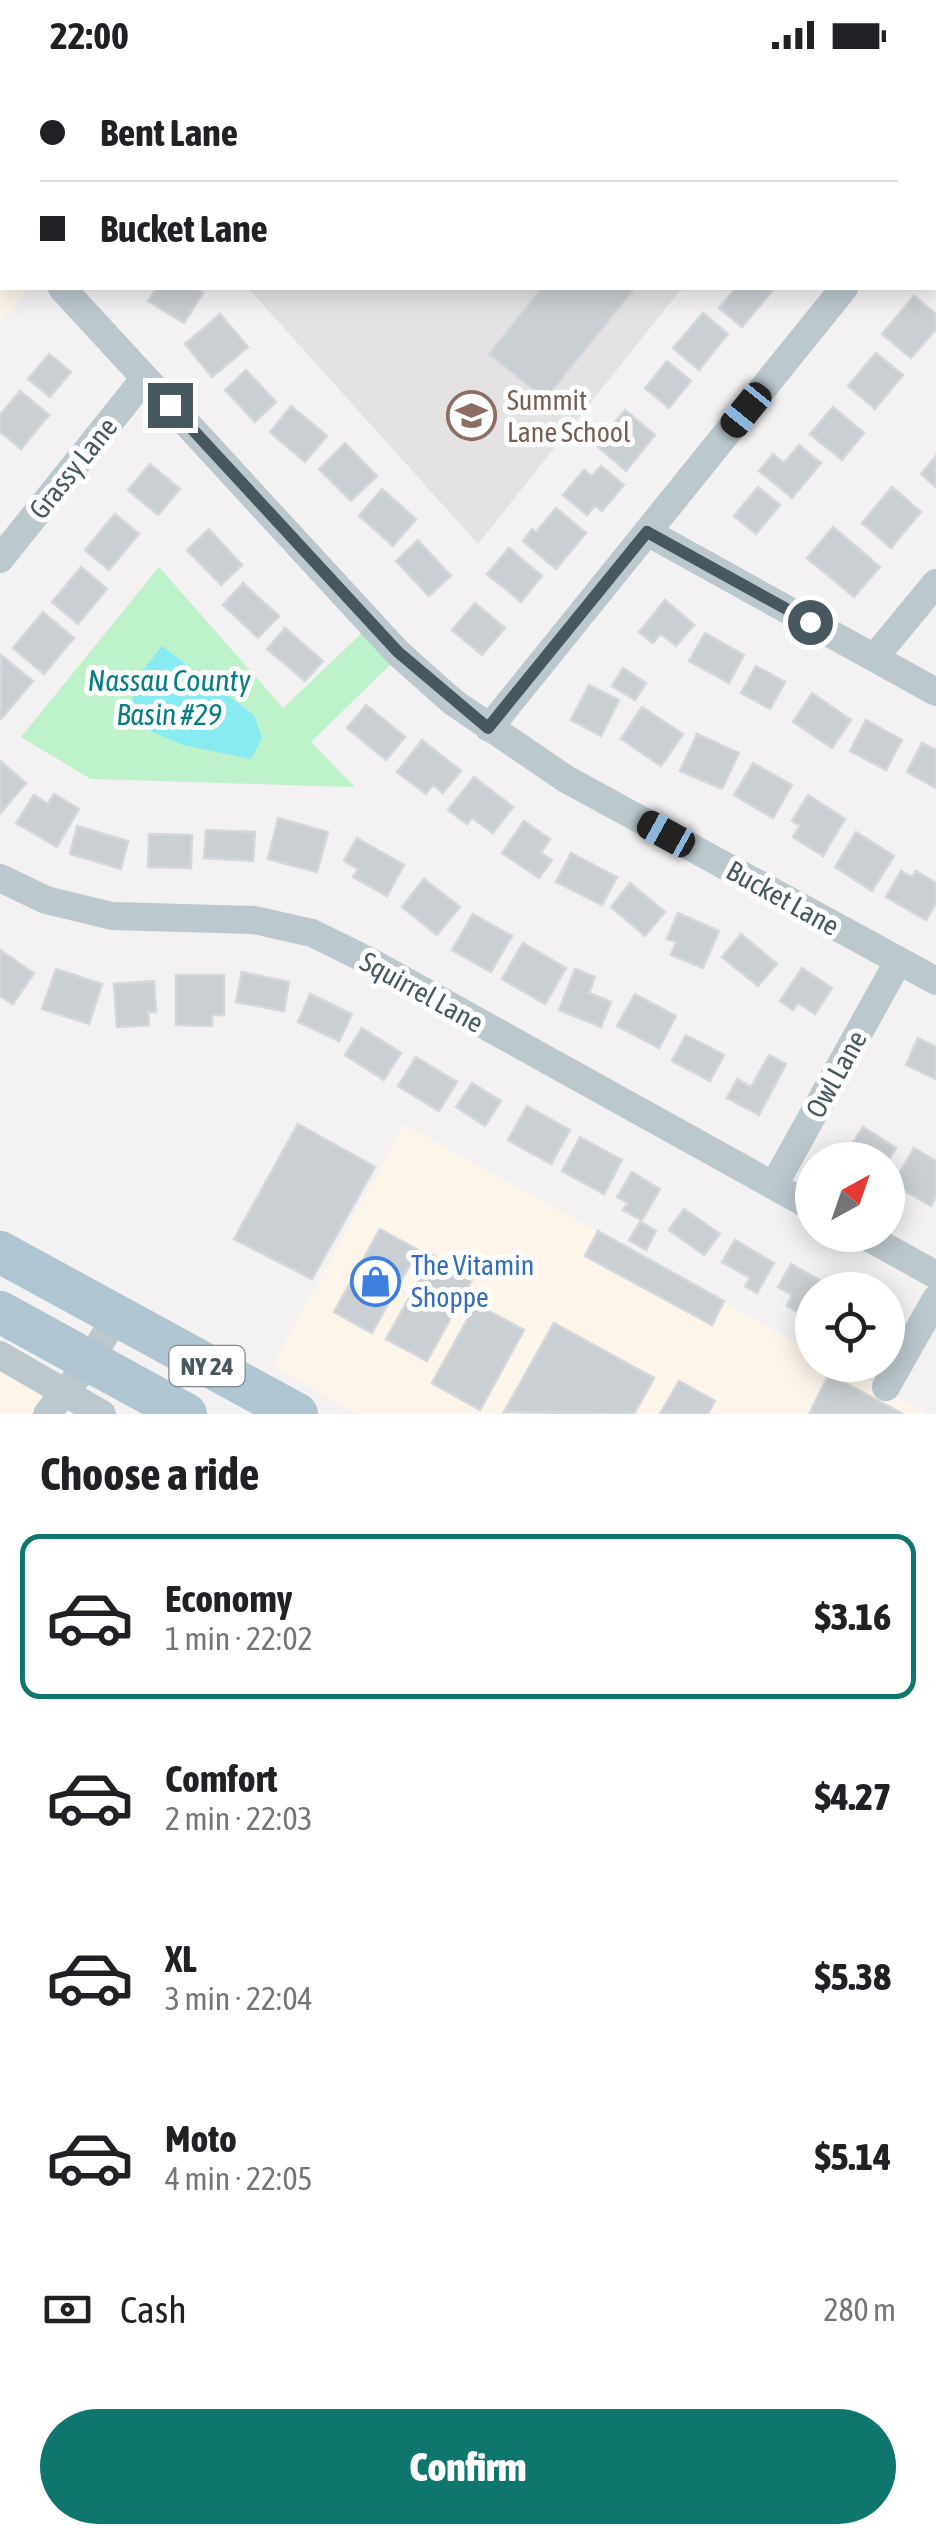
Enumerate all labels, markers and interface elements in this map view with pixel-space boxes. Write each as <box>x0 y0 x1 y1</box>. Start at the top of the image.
text: 22:00 <box>50 14 129 57</box>
text: Bent Lane <box>100 111 238 154</box>
text: Bucket Lane <box>100 207 268 250</box>
car <box>715 377 777 443</box>
route end <box>148 383 193 428</box>
place label: Summit Lane School <box>507 384 631 448</box>
school or university icon: Summit Lane School <box>446 390 498 442</box>
street label: Grassy Lane <box>23 411 123 525</box>
route start <box>788 600 833 645</box>
water label: Nassau County Basin #29 <box>87 663 251 731</box>
car <box>632 806 700 862</box>
street label: Bucket Lane <box>721 854 845 942</box>
street label: Squirrel Lane <box>355 945 489 1039</box>
street label: Owl Lane <box>799 1025 873 1123</box>
north arrow <box>795 1142 905 1252</box>
map controls <box>795 1142 905 1382</box>
place label: The Vitamin Shoppe <box>411 1249 534 1313</box>
shop icon: The Vitamin Shoppe <box>350 1255 402 1307</box>
button: locate <box>795 1272 905 1382</box>
road number: NY 24 <box>170 1346 244 1386</box>
text: Choose a ride <box>40 1448 259 1500</box>
icon: car <box>45 1572 135 1662</box>
text: Economy <box>165 1577 292 1620</box>
text: $3.16 <box>815 1595 891 1638</box>
text: 1 min · 22:02 <box>165 1620 312 1657</box>
icon: car <box>45 1752 135 1842</box>
text: Comfort <box>165 1757 277 1800</box>
text: $4.27 <box>815 1775 891 1818</box>
text: 2 min · 22:03 <box>165 1800 312 1837</box>
icon: car <box>45 1932 135 2022</box>
text: XL <box>165 1937 197 1980</box>
text: $5.38 <box>815 1955 891 1998</box>
text: 3 min · 22:04 <box>165 1980 312 2017</box>
icon: car <box>45 2112 135 2202</box>
text: Moto <box>165 2117 237 2160</box>
text: $5.14 <box>815 2135 891 2178</box>
text: 4 min · 22:05 <box>165 2160 312 2197</box>
icon: cash <box>40 2282 95 2337</box>
text: Cash <box>120 2288 187 2331</box>
text: 280 m <box>823 2291 896 2328</box>
button: Confirm <box>40 2409 896 2524</box>

